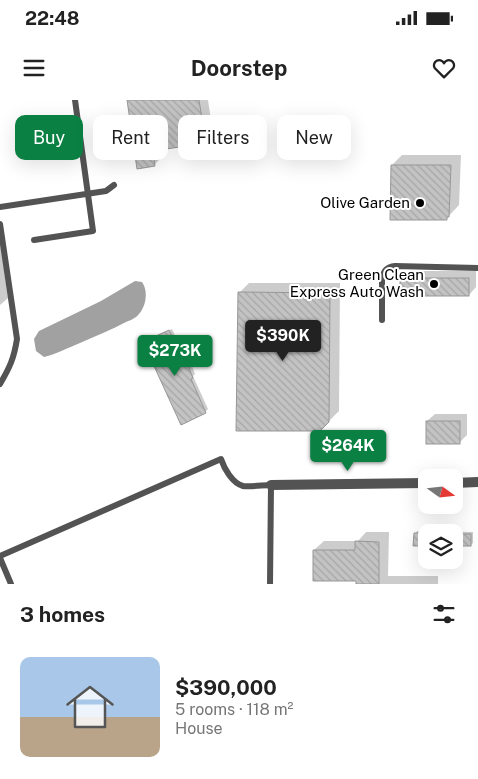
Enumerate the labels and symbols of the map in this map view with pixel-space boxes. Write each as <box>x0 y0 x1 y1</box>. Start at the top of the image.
place label: Olive Garden <box>320 194 410 211</box>
marker: Olive Garden <box>414 197 426 209</box>
place label: Green Clean Express Auto Wash <box>290 266 424 300</box>
marker: Green Clean Express Auto Wash <box>428 278 440 290</box>
pin: $390K <box>248 320 318 362</box>
pin: $273K <box>140 334 210 377</box>
pin: $264K <box>313 430 383 472</box>
north arrow <box>418 469 462 514</box>

